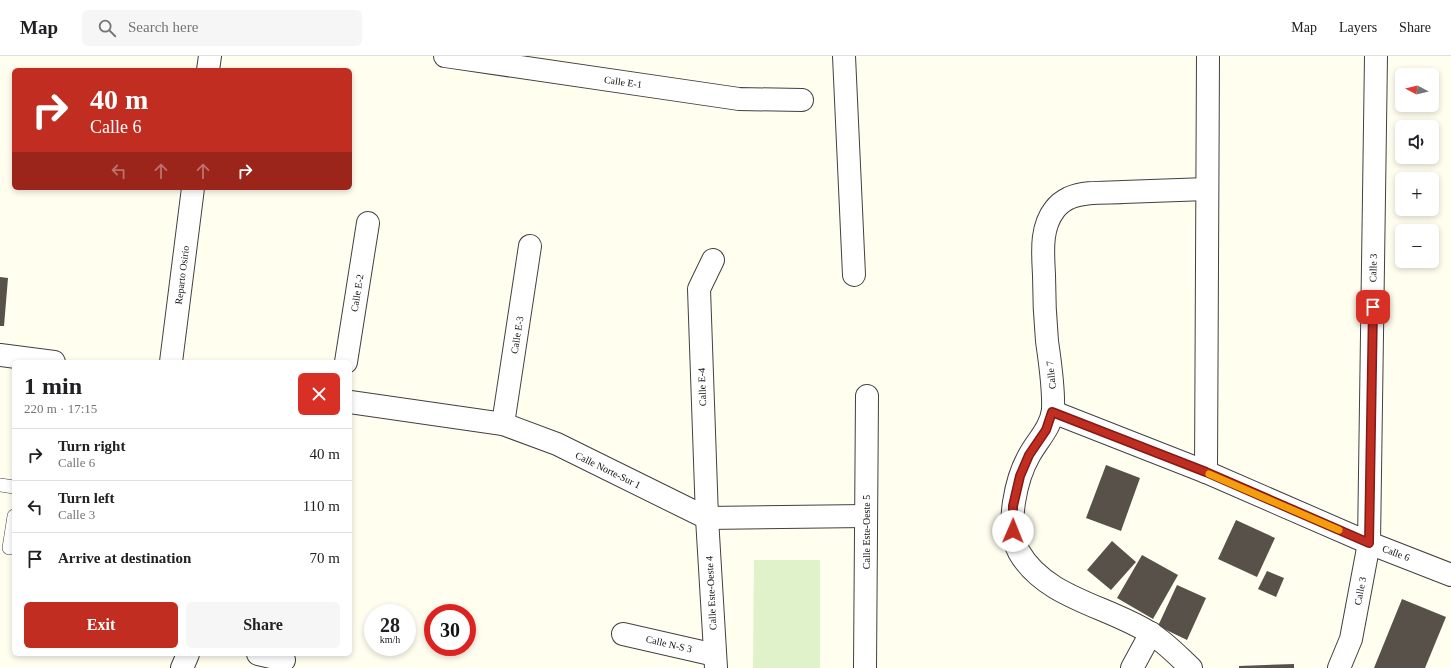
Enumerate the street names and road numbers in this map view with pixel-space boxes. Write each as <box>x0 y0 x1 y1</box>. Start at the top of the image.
street label: Calle E-1 <box>603 74 643 90</box>
street label: Reparto Osirio <box>173 245 191 305</box>
street label: Calle 3 <box>1367 254 1379 282</box>
street label: Calle E-2 <box>349 273 365 313</box>
street label: Calle E-3 <box>509 315 525 355</box>
street label: Calle 7 <box>1044 360 1058 390</box>
street label: Calle E-4 <box>696 368 708 406</box>
street label: Calle Norte-Sur 1 <box>574 449 642 491</box>
street label: Calle Este-Oeste 5 <box>861 495 872 569</box>
street label: Calle 6 <box>1381 543 1411 563</box>
street label: Calle Este-Oeste 4 <box>704 556 718 630</box>
street label: Calle 3 <box>1352 576 1368 606</box>
street label: Calle N-S 3 <box>645 633 693 655</box>

